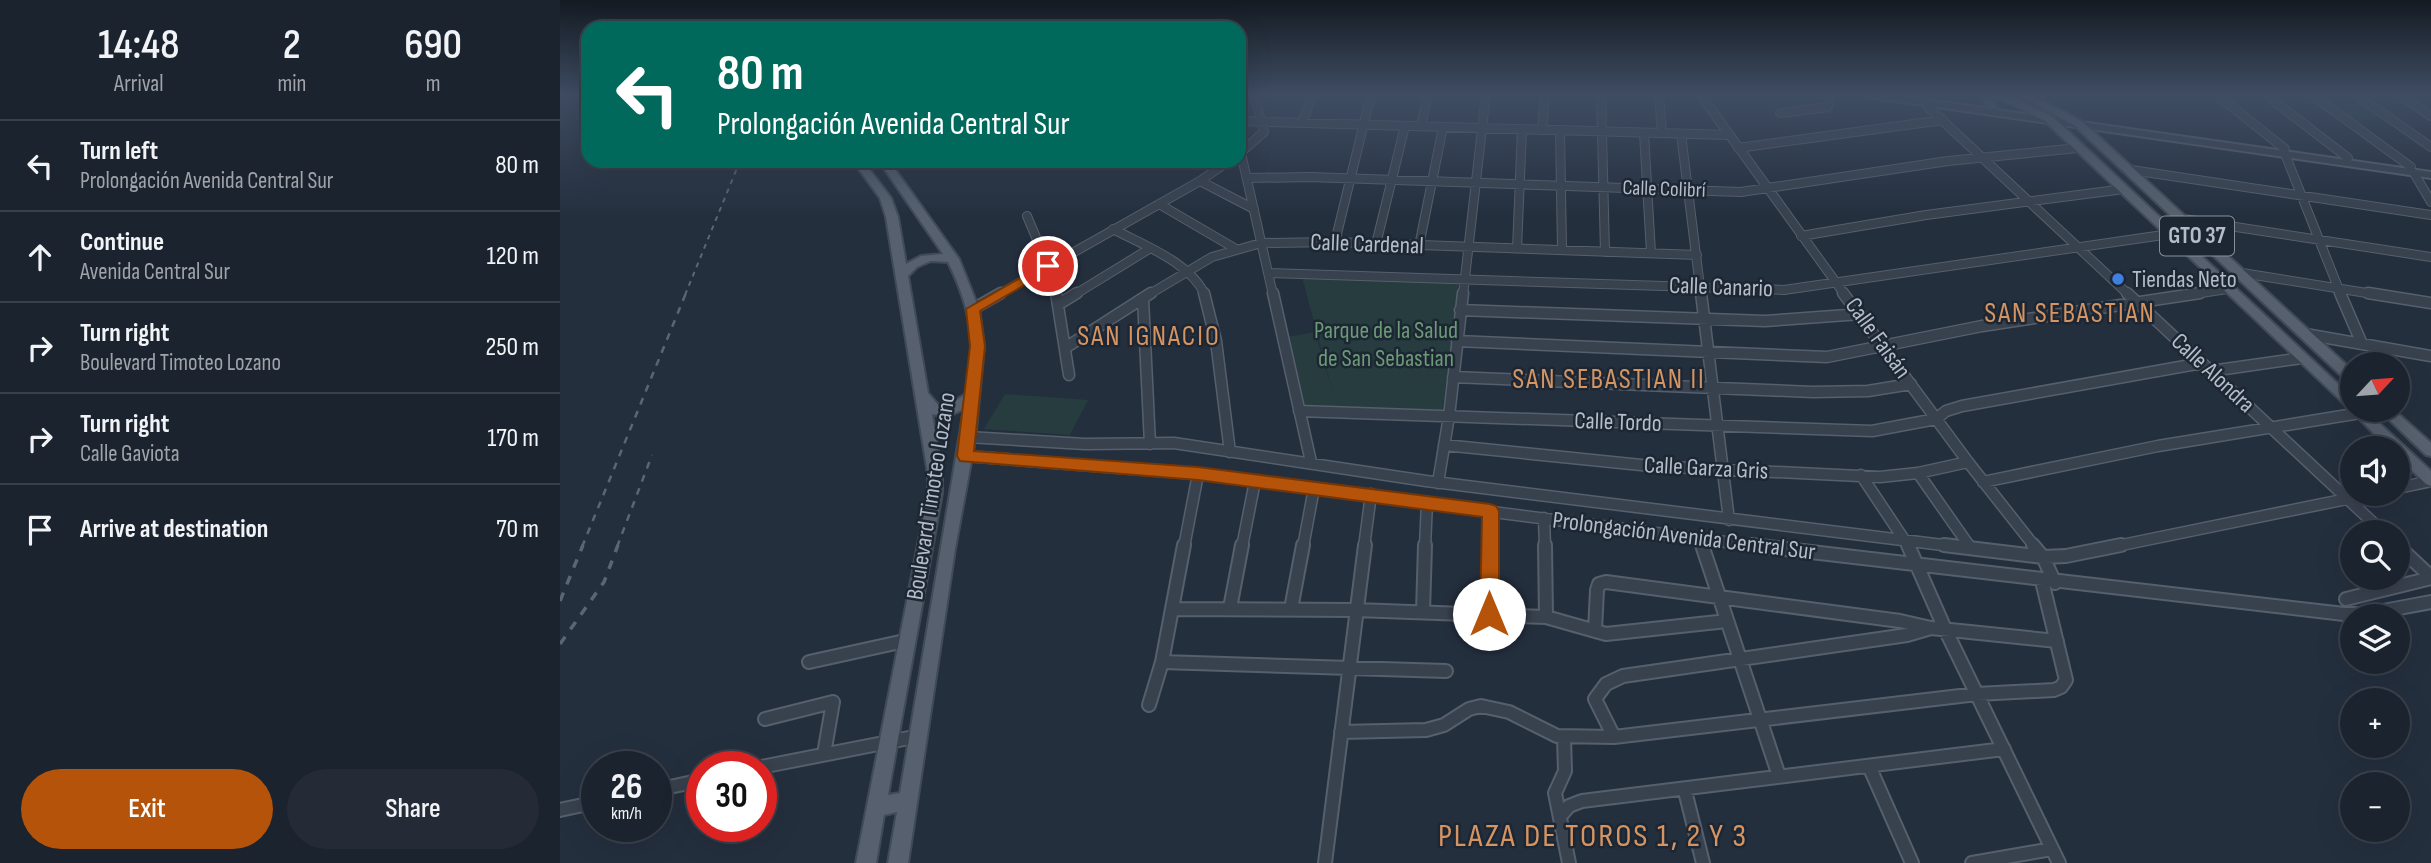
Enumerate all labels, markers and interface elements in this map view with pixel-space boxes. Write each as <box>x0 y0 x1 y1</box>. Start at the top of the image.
text: 14:48 <box>98 20 179 71</box>
text: 2 <box>283 20 301 71</box>
text: 690 <box>404 20 462 71</box>
text: 80 m <box>717 45 804 104</box>
icon: left <box>602 49 693 140</box>
text: Arrival <box>114 70 163 98</box>
text: min <box>277 70 306 98</box>
text: m <box>426 70 441 98</box>
text: Prolongación Avenida Central Sur <box>717 105 1070 144</box>
text: Turn left <box>80 136 158 167</box>
icon: left <box>21 147 59 185</box>
text: 80 m <box>495 150 539 181</box>
text: Prolongación Avenida Central Sur <box>80 167 333 195</box>
street label: Calle Colibrí <box>1622 175 1706 203</box>
road number: GTO 37 <box>2160 216 2234 256</box>
text: Continue <box>80 227 164 258</box>
street label: Calle Cardenal <box>1310 228 1424 260</box>
pin <box>1018 236 1078 296</box>
icon: ahead <box>21 238 59 276</box>
text: 120 m <box>486 241 539 272</box>
icon: arrive <box>1029 247 1067 285</box>
text: Avenida Central Sur <box>80 258 230 286</box>
place label: Tiendas Neto <box>2132 265 2237 294</box>
street label: Calle Canario <box>1668 271 1774 303</box>
marker: Tiendas Neto <box>2110 271 2126 287</box>
street label: Calle Faisán <box>1839 292 1917 384</box>
district label: SAN SEBASTIAN <box>1984 297 2156 330</box>
park label: Parque de la Salud de San Sebastian <box>1314 316 1458 373</box>
text: Turn right <box>80 318 169 349</box>
district label: SAN IGNACIO <box>1077 320 1221 353</box>
street label: Calle Alondra <box>2165 327 2261 419</box>
icon: right <box>21 329 59 367</box>
text: 250 m <box>485 332 539 363</box>
text: Boulevard Timoteo Lozano <box>80 349 281 377</box>
north arrow <box>2340 352 2410 422</box>
map controls <box>2340 352 2410 842</box>
district label: SAN SEBASTIAN II <box>1512 363 1706 396</box>
street label: Boulevard Timoteo Lozano <box>900 390 962 602</box>
street label: Calle Tordo <box>1574 406 1662 438</box>
text: Turn right <box>80 409 169 440</box>
icon: right <box>21 420 59 458</box>
text: 170 m <box>487 423 539 454</box>
button: sound <box>2340 436 2410 506</box>
text: Calle Gaviota <box>80 440 180 468</box>
street label: Calle Garza Gris <box>1643 450 1769 486</box>
street label: Prolongación Avenida Central Sur <box>1551 505 1817 567</box>
icon: arrive <box>21 511 59 549</box>
text: Arrive at destination <box>80 514 268 545</box>
text: 70 m <box>496 514 539 545</box>
button: search <box>2340 520 2410 590</box>
position arrow <box>1452 577 1526 651</box>
button: layers <box>2340 604 2410 674</box>
button: + <box>2340 688 2410 758</box>
speed limit sign: 30 <box>686 751 777 842</box>
text: 26 <box>611 766 642 809</box>
button: Exit <box>21 769 273 849</box>
button: Share <box>287 769 539 849</box>
button: − <box>2340 772 2410 842</box>
text: km/h <box>611 803 642 824</box>
district label: PLAZA DE TOROS 1, 2 Y 3 <box>1438 816 1748 856</box>

